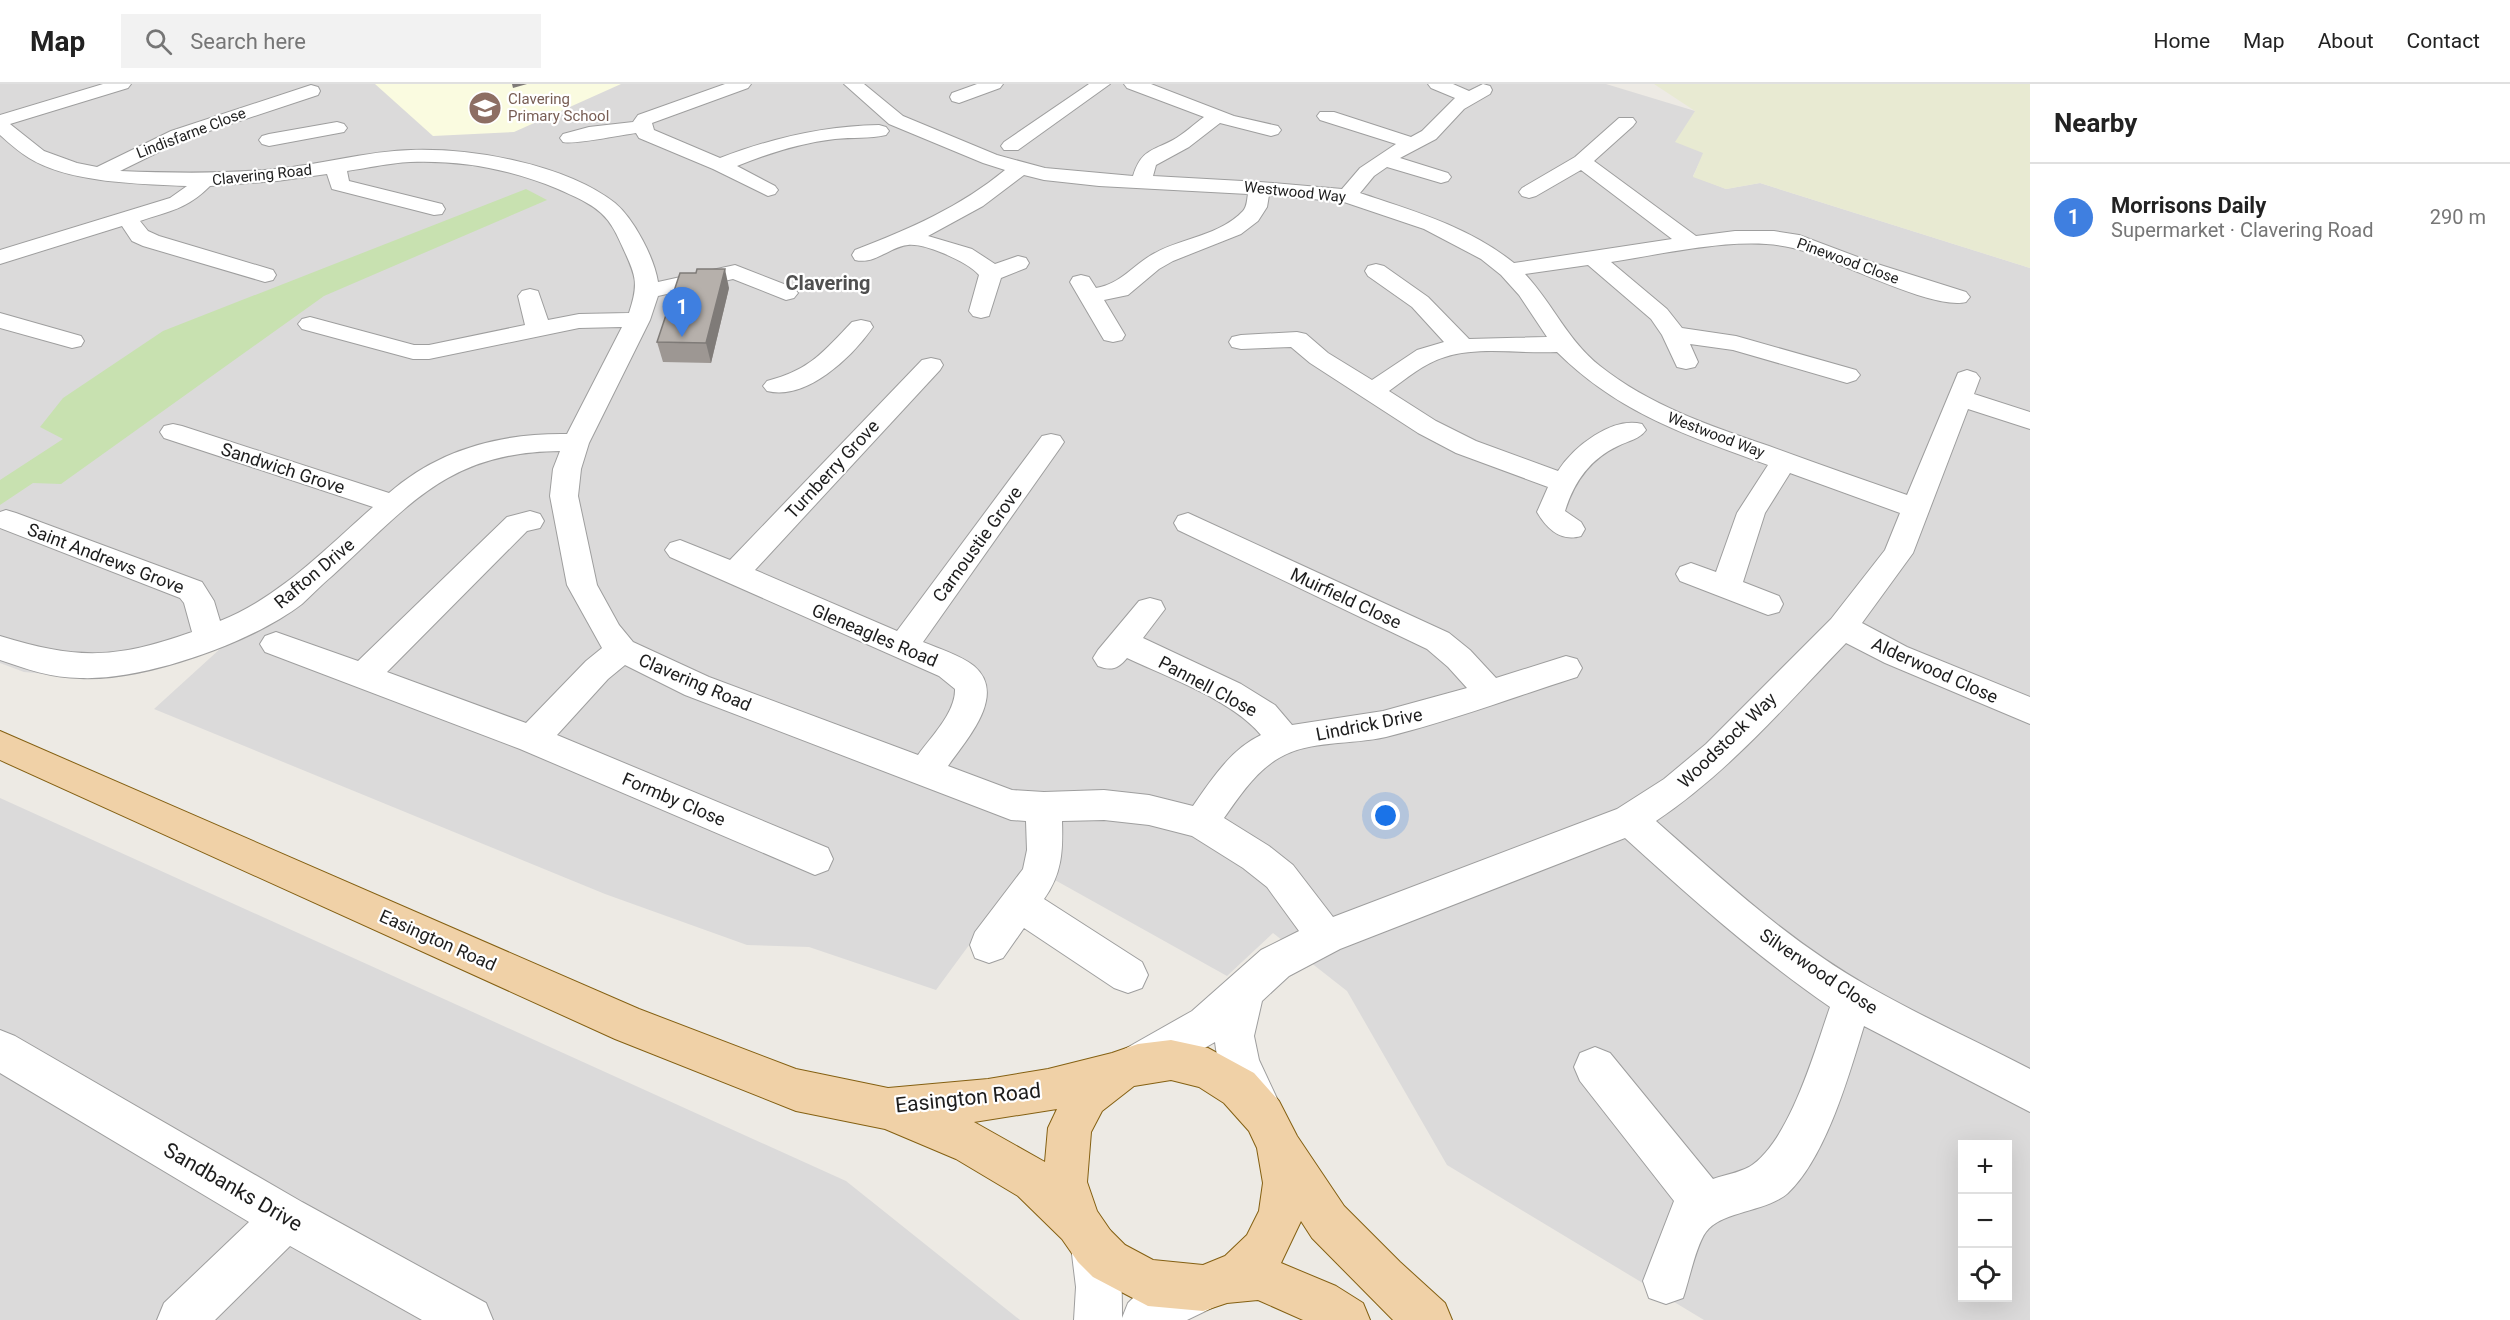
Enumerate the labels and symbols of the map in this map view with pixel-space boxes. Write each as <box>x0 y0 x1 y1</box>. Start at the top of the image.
school or university icon: Clavering Primary School <box>467 90 503 126</box>
place label: Clavering Primary School <box>508 90 609 125</box>
street label: Lindisfarne Close <box>134 104 248 162</box>
street label: Clavering Road <box>211 161 313 189</box>
street label: Westwood Way <box>1243 178 1347 206</box>
street label: Pinewood Close <box>1794 234 1902 288</box>
district label: Clavering <box>786 271 871 295</box>
pin: 1 <box>662 288 702 337</box>
street label: Westwood Way <box>1665 408 1767 462</box>
street label: Turnberry Grove <box>781 415 883 523</box>
street label: Sandwich Grove <box>219 438 347 498</box>
street label: Carnoustie Grove <box>928 482 1026 606</box>
street label: Saint Andrews Grove <box>25 518 187 598</box>
street label: Rafton Drive <box>270 533 358 613</box>
street label: Muirfield Close <box>1287 563 1405 633</box>
street label: Gleneagles Road <box>809 599 941 671</box>
street label: Alderwood Close <box>1869 633 2001 707</box>
street label: Clavering Road <box>636 649 754 715</box>
street label: Pannell Close <box>1155 651 1261 721</box>
street label: Woodstock Way <box>1673 687 1781 792</box>
street label: Lindrick Drive <box>1314 703 1424 745</box>
street label: Formby Close <box>619 768 729 830</box>
your location <box>1371 801 1400 830</box>
street label: Easington Road <box>376 905 500 975</box>
street label: Silverwood Close <box>1756 924 1882 1018</box>
street label: Easington Road <box>894 1078 1042 1118</box>
street label: Sandbanks Drive <box>159 1138 307 1236</box>

